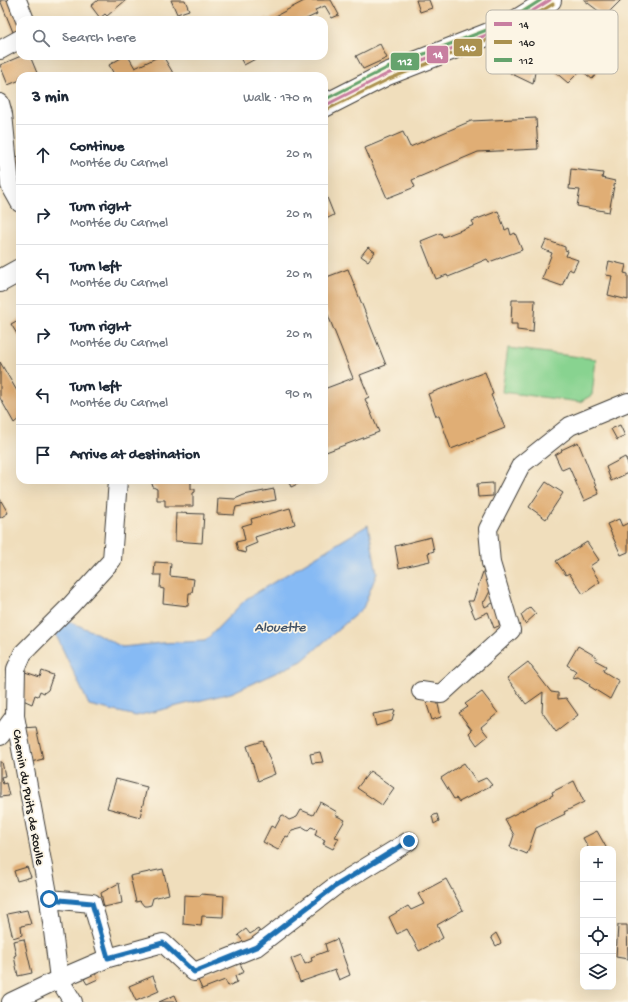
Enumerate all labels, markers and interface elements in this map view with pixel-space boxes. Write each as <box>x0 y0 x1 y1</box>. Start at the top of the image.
legend <box>486 10 618 74</box>
search box <box>16 16 328 60</box>
text: 14 <box>518 20 529 32</box>
icon: search <box>30 27 52 49</box>
text: Search here <box>62 29 136 47</box>
line badge: 140 <box>453 38 483 57</box>
text: 140 <box>518 38 535 50</box>
text: 140 <box>459 43 477 55</box>
line badge: 14 <box>426 45 449 64</box>
text: 14 <box>432 50 444 62</box>
line badge: 112 <box>390 52 420 71</box>
text: 112 <box>518 56 534 68</box>
text: 112 <box>397 57 413 69</box>
text: 3 min <box>32 88 69 108</box>
text: Walk · 170 m <box>243 91 312 106</box>
text: Continue <box>70 138 124 156</box>
icon: ahead <box>32 144 54 166</box>
text: 20 m <box>286 147 312 162</box>
text: Montée du Carmel <box>70 156 168 171</box>
text: Turn right <box>70 198 130 216</box>
icon: right <box>32 204 54 226</box>
text: 20 m <box>286 207 312 222</box>
text: Montée du Carmel <box>70 216 168 231</box>
text: Turn left <box>70 258 121 276</box>
icon: left <box>32 264 54 286</box>
text: 20 m <box>286 267 312 282</box>
text: Montée du Carmel <box>70 276 168 291</box>
text: Turn right <box>70 318 130 336</box>
icon: right <box>32 324 54 346</box>
text: 20 m <box>286 327 312 342</box>
text: Montée du Carmel <box>70 336 168 351</box>
text: Turn left <box>70 378 121 396</box>
icon: left <box>32 384 54 406</box>
text: 90 m <box>286 387 312 402</box>
text: Montée du Carmel <box>70 396 168 411</box>
icon: arrive <box>32 444 54 466</box>
text: Arrive at destination <box>70 446 200 464</box>
water label: Alouette <box>254 620 306 637</box>
street label: Chemin du Puits de Roulle <box>8 728 47 867</box>
route end <box>400 832 418 850</box>
map controls <box>580 846 616 990</box>
button: + <box>580 846 616 882</box>
button: − <box>580 882 616 918</box>
route start <box>40 890 58 908</box>
button: locate <box>580 918 616 954</box>
button: layers <box>580 954 616 990</box>

